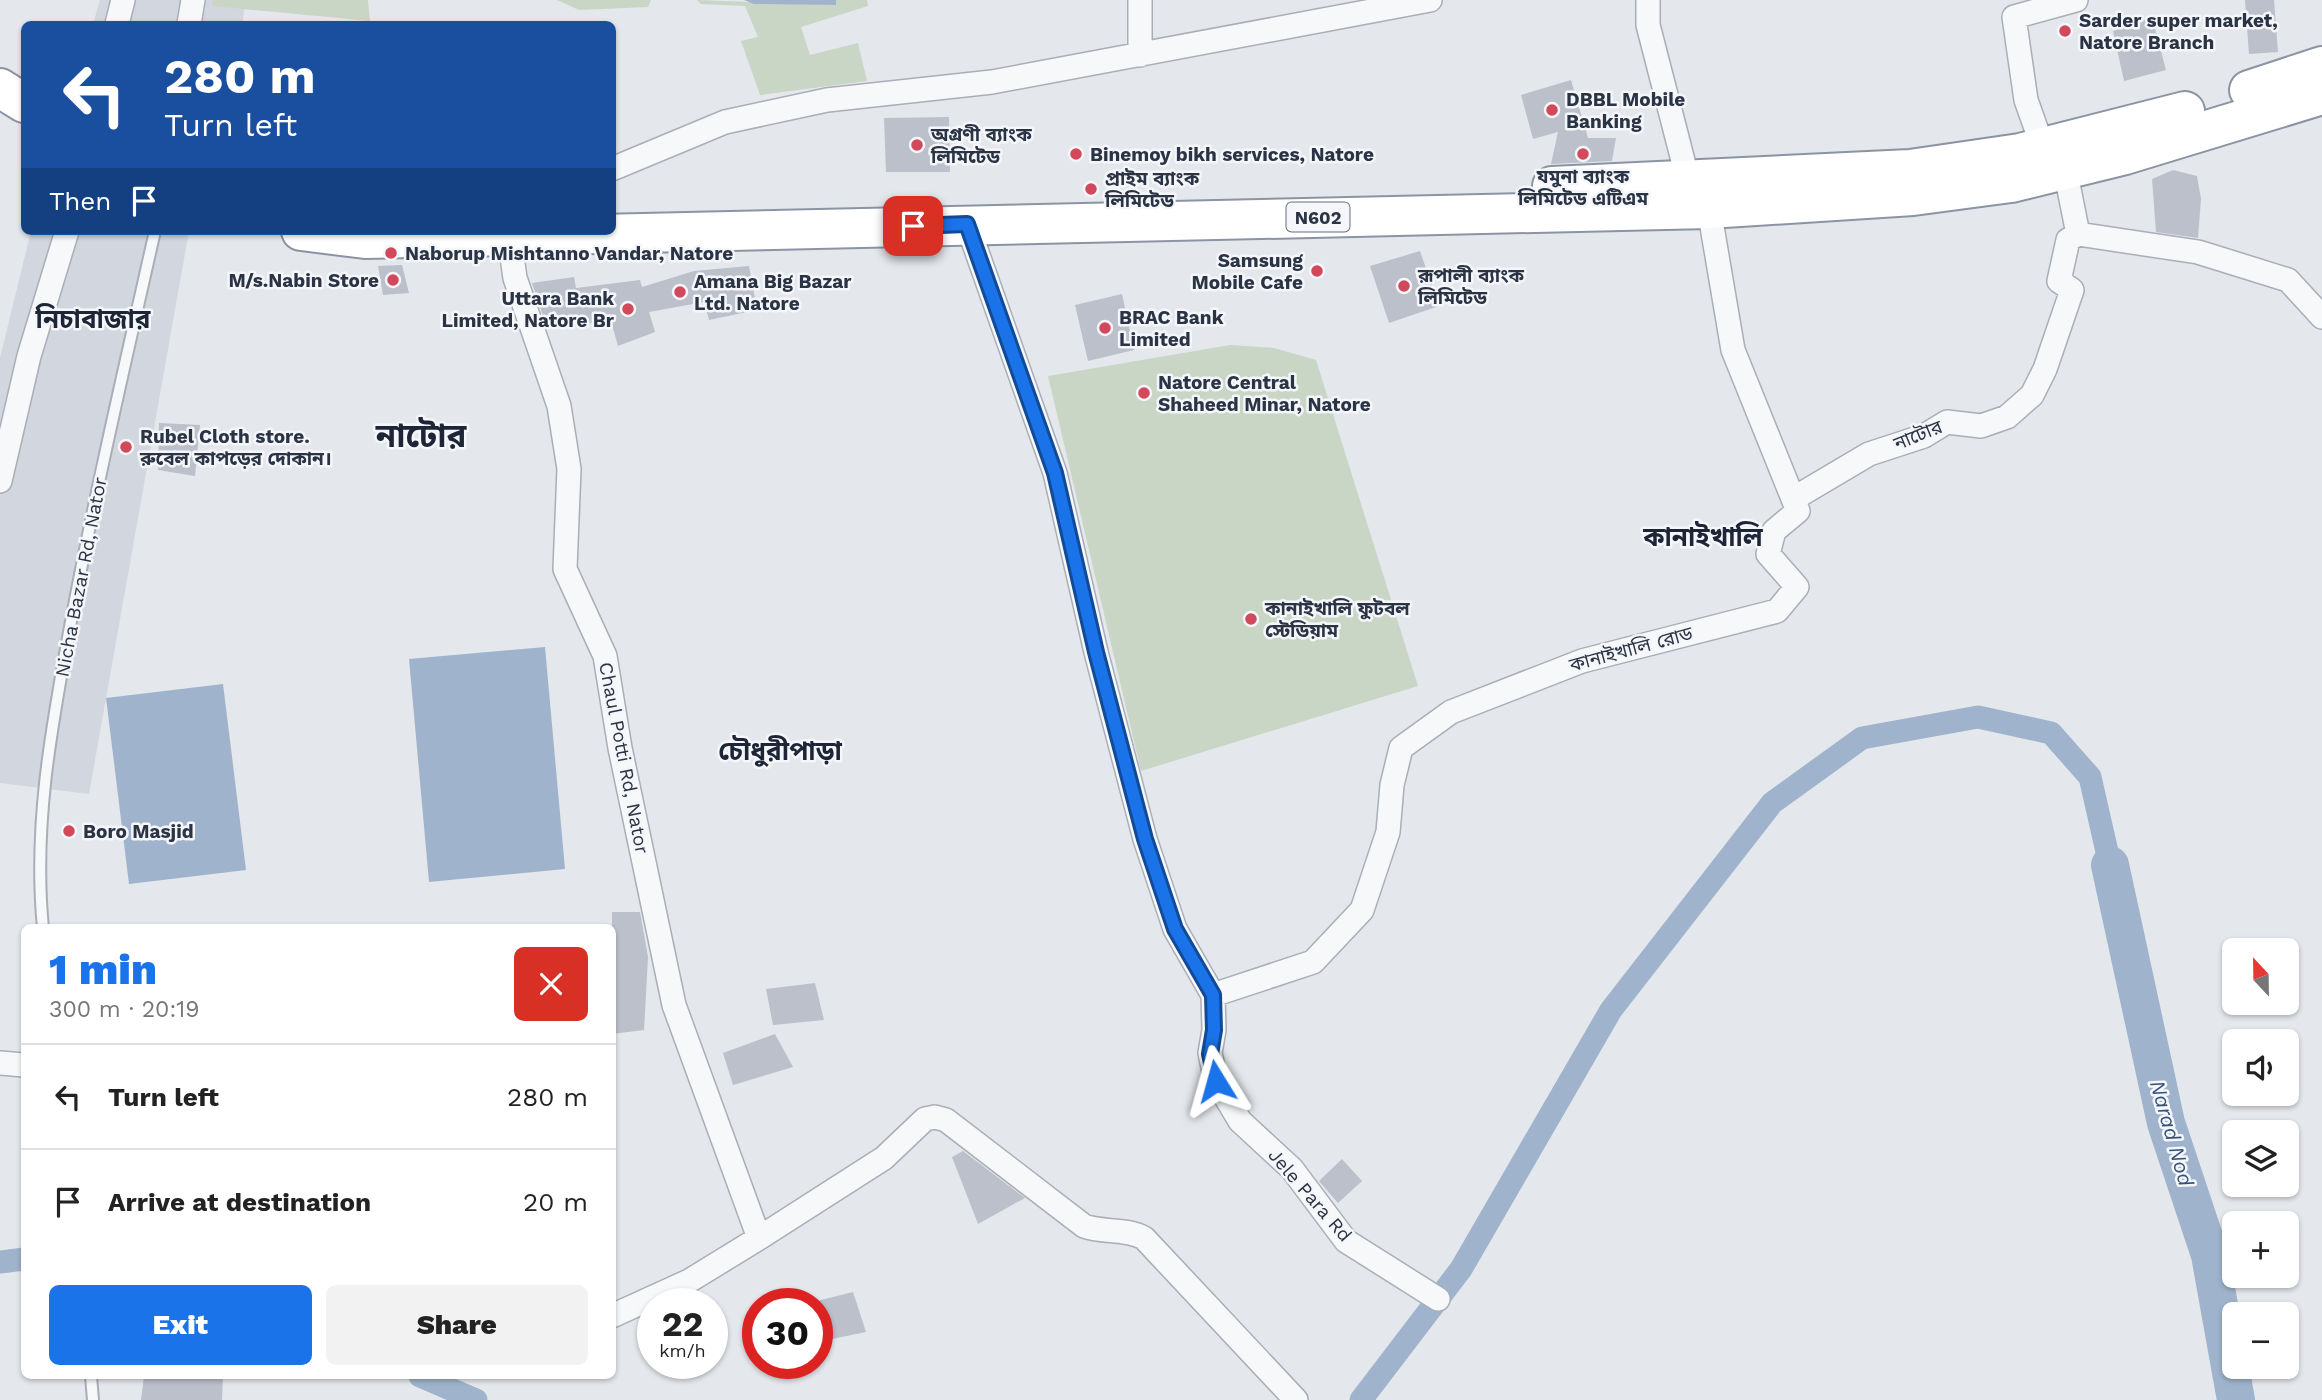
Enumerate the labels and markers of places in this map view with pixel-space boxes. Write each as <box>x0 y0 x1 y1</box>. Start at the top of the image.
place label: Sarder super market, Natore Branch <box>2079 9 2278 54</box>
marker: Sarder super market, Natore Branch <box>2057 23 2073 39</box>
place label: DBBL Mobile Banking <box>1566 88 1685 133</box>
marker: DBBL Mobile Banking <box>1544 102 1560 118</box>
place label: অগ্রণী ব্যাংক লিমিটেড <box>930 123 1032 168</box>
marker: অগ্রণী ব্যাংক লিমিটেড <box>909 137 925 153</box>
place label: Binemoy bikh services, Natore <box>1090 143 1374 166</box>
marker: Binemoy bikh services, Natore <box>1068 146 1084 162</box>
marker: যমুনা ব্যাংক লিমিটেড এটিএম <box>1575 146 1591 162</box>
place label: যমুনা ব্যাংক লিমিটেড এটিএম <box>1517 165 1649 210</box>
place label: প্রাইম ব্যাংক লিমিটেড <box>1104 167 1200 212</box>
marker: প্রাইম ব্যাংক লিমিটেড <box>1083 181 1099 197</box>
pin <box>883 196 943 256</box>
place label: Naborup Mishtanno Vandar, Natore <box>405 242 733 265</box>
marker: Naborup Mishtanno Vandar, Natore <box>383 245 399 261</box>
place label: Samsung Mobile Cafe <box>1192 249 1303 294</box>
marker: Samsung Mobile Cafe <box>1309 263 1325 279</box>
place label: রূপালী ব্যাংক লিমিটেড <box>1417 264 1525 309</box>
place label: M/s.Nabin Store <box>228 269 379 292</box>
place label: Amana Big Bazar Ltd. Natore <box>694 270 852 315</box>
marker: M/s.Nabin Store <box>385 272 401 288</box>
marker: রূপালী ব্যাংক লিমিটেড <box>1396 278 1412 294</box>
marker: Amana Big Bazar Ltd. Natore <box>672 284 688 300</box>
place label: Uttara Bank Limited, Natore Br <box>441 287 615 332</box>
marker: Uttara Bank Limited, Natore Br <box>620 301 636 317</box>
place label: BRAC Bank Limited <box>1119 306 1224 351</box>
marker: BRAC Bank Limited <box>1097 320 1113 336</box>
place label: Natore Central Shaheed Minar, Natore <box>1158 371 1371 416</box>
marker: Natore Central Shaheed Minar, Natore <box>1136 385 1152 401</box>
place label: Rubel Cloth store. রুবেল কাপড়ের দোকান। <box>139 425 332 470</box>
marker: Rubel Cloth store. রুবেল কাপড়ের দোকান। <box>118 439 134 455</box>
place label: কানাইখালি ফুটবল স্টেডিয়াম <box>1264 597 1410 642</box>
marker: কানাইখালি ফুটবল স্টেডিয়াম <box>1243 611 1259 627</box>
place label: Boro Masjid <box>83 820 194 843</box>
marker: Boro Masjid <box>61 823 77 839</box>

